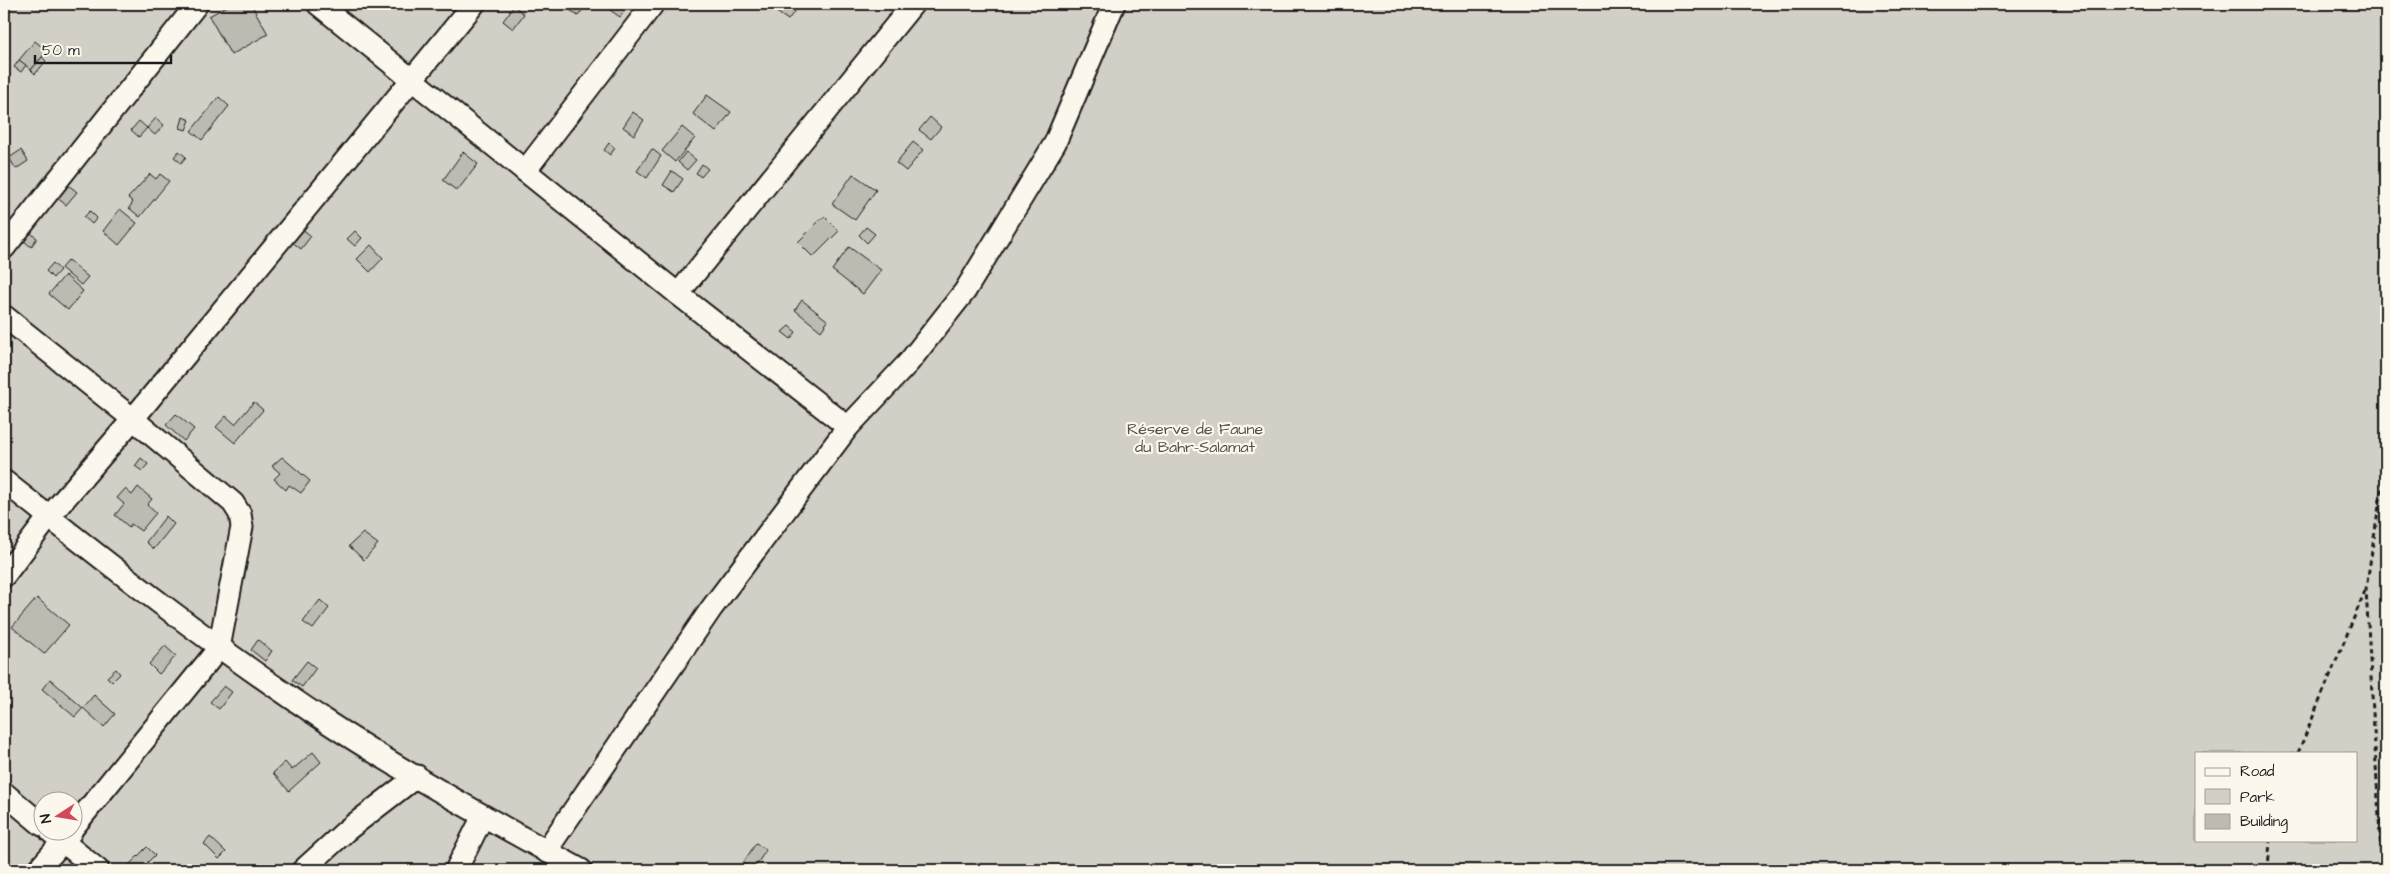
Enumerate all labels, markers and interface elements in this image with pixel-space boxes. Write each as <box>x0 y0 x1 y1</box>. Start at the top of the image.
scale bar <box>35 32 171 64</box>
text: 50 m <box>42 40 80 61</box>
park label: Réserve de Faune du Bahr-Salamat <box>1127 418 1263 458</box>
legend <box>2195 752 2358 842</box>
text: Road <box>2240 761 2275 782</box>
text: Park <box>2240 787 2275 808</box>
north arrow <box>32 792 82 842</box>
text: Building <box>2240 811 2288 833</box>
text: N <box>36 812 57 825</box>

